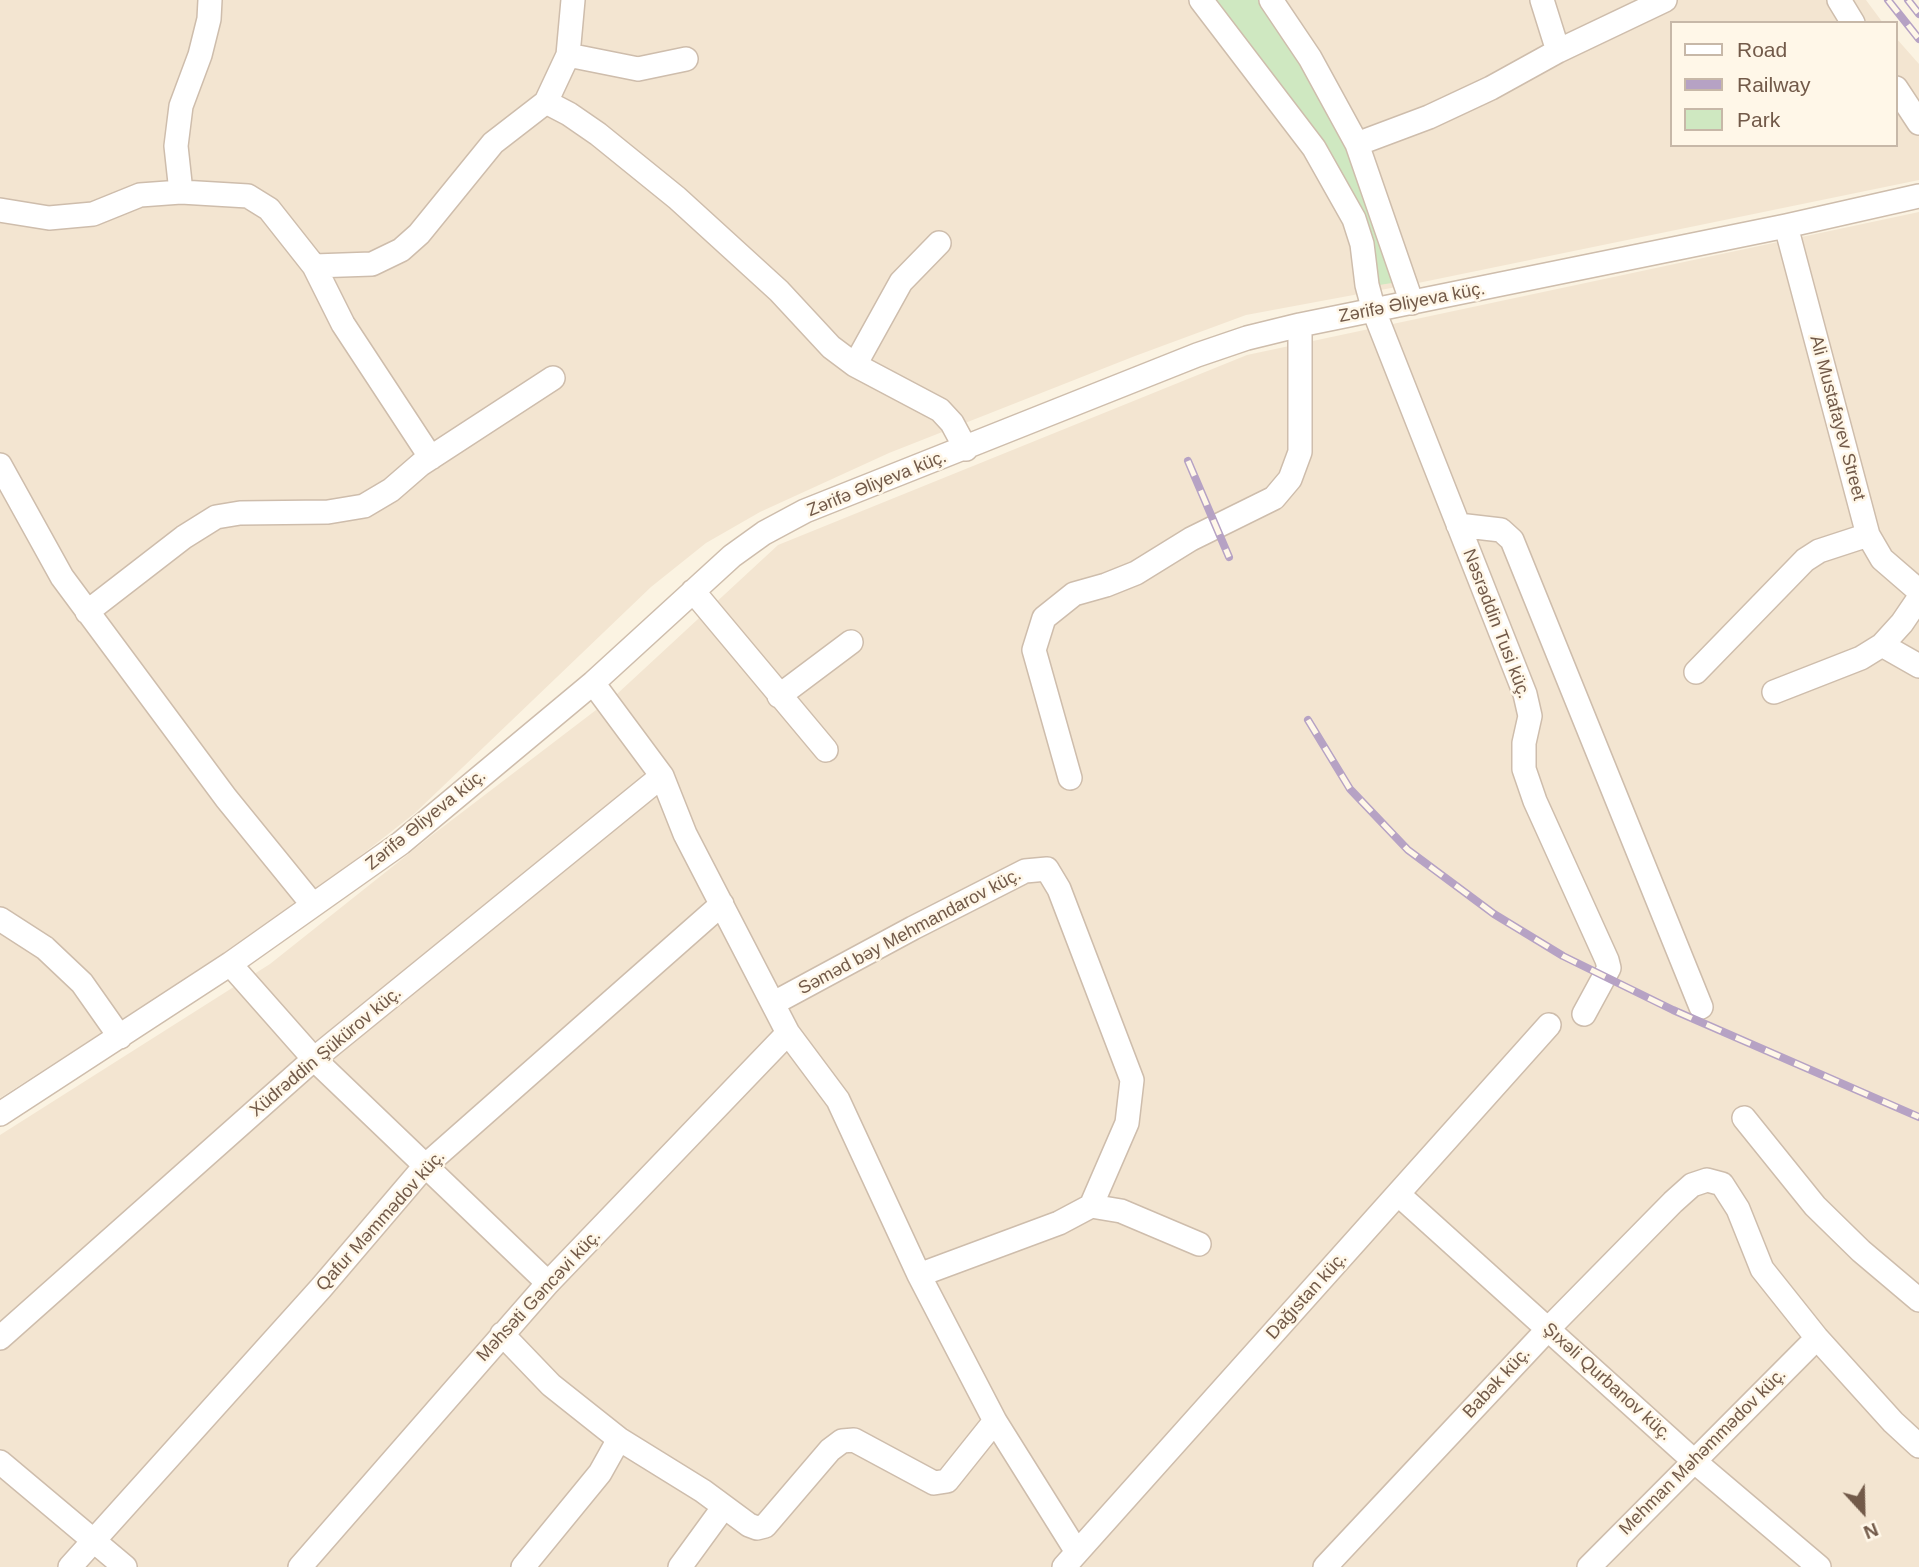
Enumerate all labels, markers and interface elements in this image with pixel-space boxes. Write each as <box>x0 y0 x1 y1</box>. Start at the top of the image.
legend <box>1671 21 1898 147</box>
text: Road <box>1737 38 1787 61</box>
text: Railway <box>1737 73 1811 96</box>
text: Park <box>1737 108 1780 131</box>
street label: Zərifə Əliyeva küç. <box>1337 278 1487 328</box>
street label: Ali Mustafayev Street <box>1805 333 1869 503</box>
street label: Zərifə Əliyeva küç. <box>804 446 950 522</box>
street label: Nəsrəddin Tusi küç. <box>1458 546 1534 702</box>
street label: Zərifə Əliyeva küç. <box>361 765 491 875</box>
street label: Səməd bəy Mehmandarov küç. <box>795 864 1025 1000</box>
street label: Xüdrəddin Şükürov küç. <box>246 982 406 1122</box>
street label: Qafur Məmmədov küç. <box>312 1146 450 1296</box>
street label: Məhsəti Gəncəvi küç. <box>472 1226 606 1366</box>
street label: Dağıstan küç. <box>1262 1248 1352 1344</box>
street label: Şıxəli Qurbanov küç. <box>1538 1318 1676 1446</box>
street label: Babək küç. <box>1459 1343 1535 1423</box>
street label: Mehman Məhəmmədov küç. <box>1615 1364 1791 1540</box>
north arrow <box>1828 1476 1898 1546</box>
text: N <box>1861 1519 1881 1543</box>

